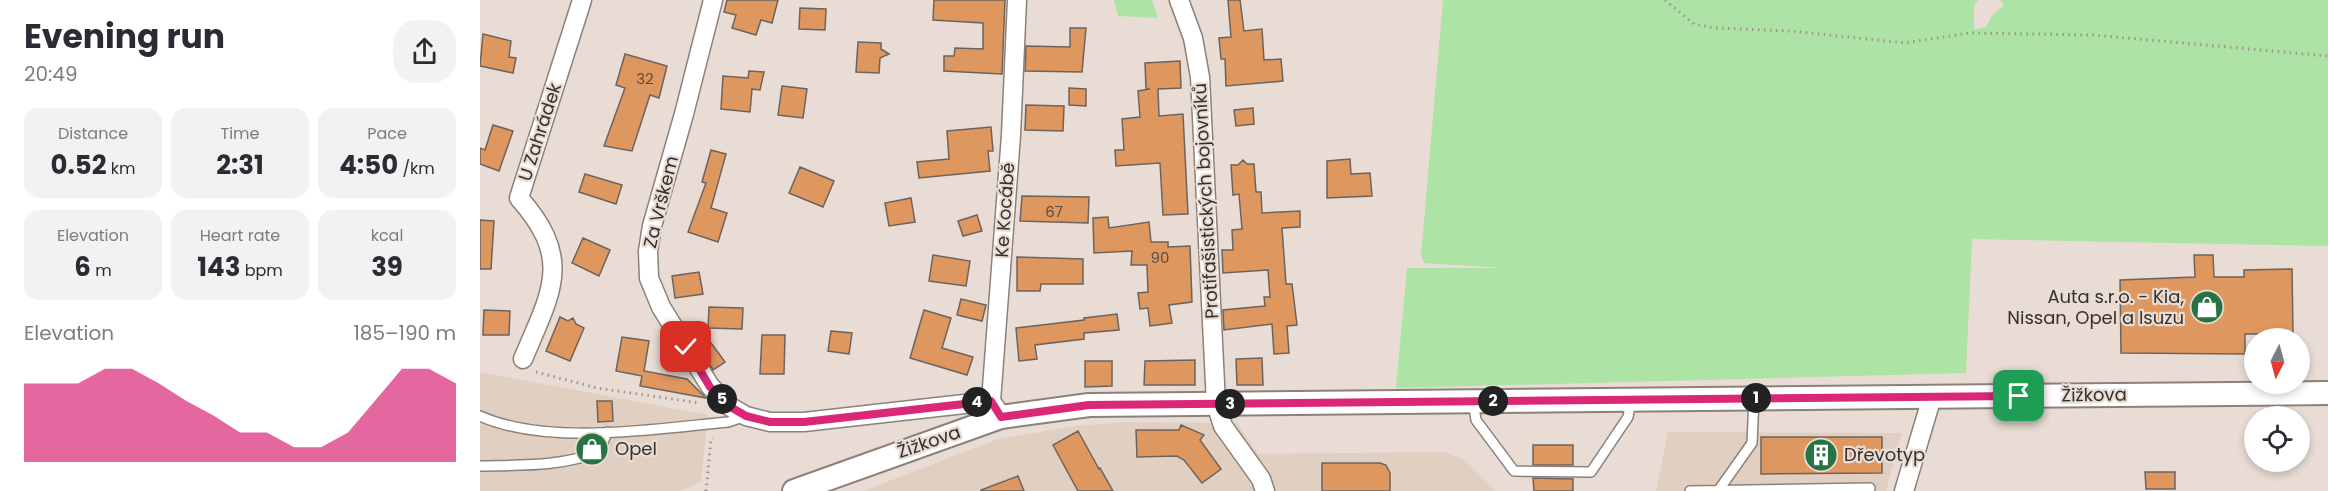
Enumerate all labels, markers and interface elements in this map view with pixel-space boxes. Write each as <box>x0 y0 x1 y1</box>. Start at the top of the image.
text: Evening run <box>24 13 225 60</box>
button: share <box>393 20 456 83</box>
text: 20:49 <box>24 60 78 88</box>
house number: 32 <box>636 68 654 89</box>
street label: U Zahrádek <box>512 79 567 184</box>
street label: Protifašistických bojovníků <box>1187 83 1224 320</box>
text: Distance <box>58 122 128 145</box>
text: Time <box>221 122 260 145</box>
text: Pace <box>367 122 407 145</box>
text: 0.52 <box>50 147 107 183</box>
text: 2:31 <box>216 147 264 183</box>
text: 4:50 <box>339 147 398 183</box>
street label: Za Vrškem <box>637 153 684 250</box>
text: km <box>107 157 136 180</box>
text: /km <box>398 157 435 180</box>
street label: Ke Kocábě <box>989 161 1020 258</box>
house number: 67 <box>1045 201 1063 222</box>
text: Elevation <box>57 224 129 247</box>
text: Heart rate <box>200 224 280 247</box>
text: kcal <box>371 224 403 247</box>
house number: 90 <box>1151 247 1169 268</box>
text: 6 <box>74 249 91 285</box>
text: 143 <box>197 249 240 285</box>
text: 39 <box>371 249 403 285</box>
text: m <box>91 259 112 282</box>
text: bpm <box>240 259 283 282</box>
place label: Auta s.r.o. - Kia, Nissan, Opel a Isuzu <box>2007 284 2184 330</box>
shop icon: Auta s.r.o. - Kia, Nissan, Opel a Isuzu <box>2189 289 2225 325</box>
text: Elevation <box>24 319 114 347</box>
text: 185–190 m <box>353 319 456 347</box>
pin <box>660 321 711 372</box>
north arrow <box>2244 328 2310 394</box>
map controls <box>2244 328 2310 472</box>
icon: check <box>669 330 702 363</box>
pin <box>1993 370 2044 421</box>
icon: arrive <box>2002 379 2035 412</box>
street label: Žižkova <box>2061 381 2127 408</box>
pin: 1 <box>1741 383 1771 413</box>
pin: 5 <box>707 384 737 414</box>
pin: 2 <box>1478 386 1508 416</box>
text: 1 <box>1753 386 1759 409</box>
text: 5 <box>717 387 727 410</box>
pin: 4 <box>962 387 992 417</box>
pin: 3 <box>1215 389 1245 419</box>
text: 2 <box>1488 389 1498 412</box>
text: 4 <box>972 390 982 413</box>
text: 3 <box>1225 392 1235 415</box>
button: locate <box>2244 406 2310 472</box>
street label: Žižkova <box>894 419 964 464</box>
shop icon: Opel <box>574 431 610 467</box>
place label: Opel <box>615 436 657 461</box>
building icon: Dřevotyp <box>1803 437 1839 473</box>
place label: Dřevotyp <box>1844 442 1925 467</box>

